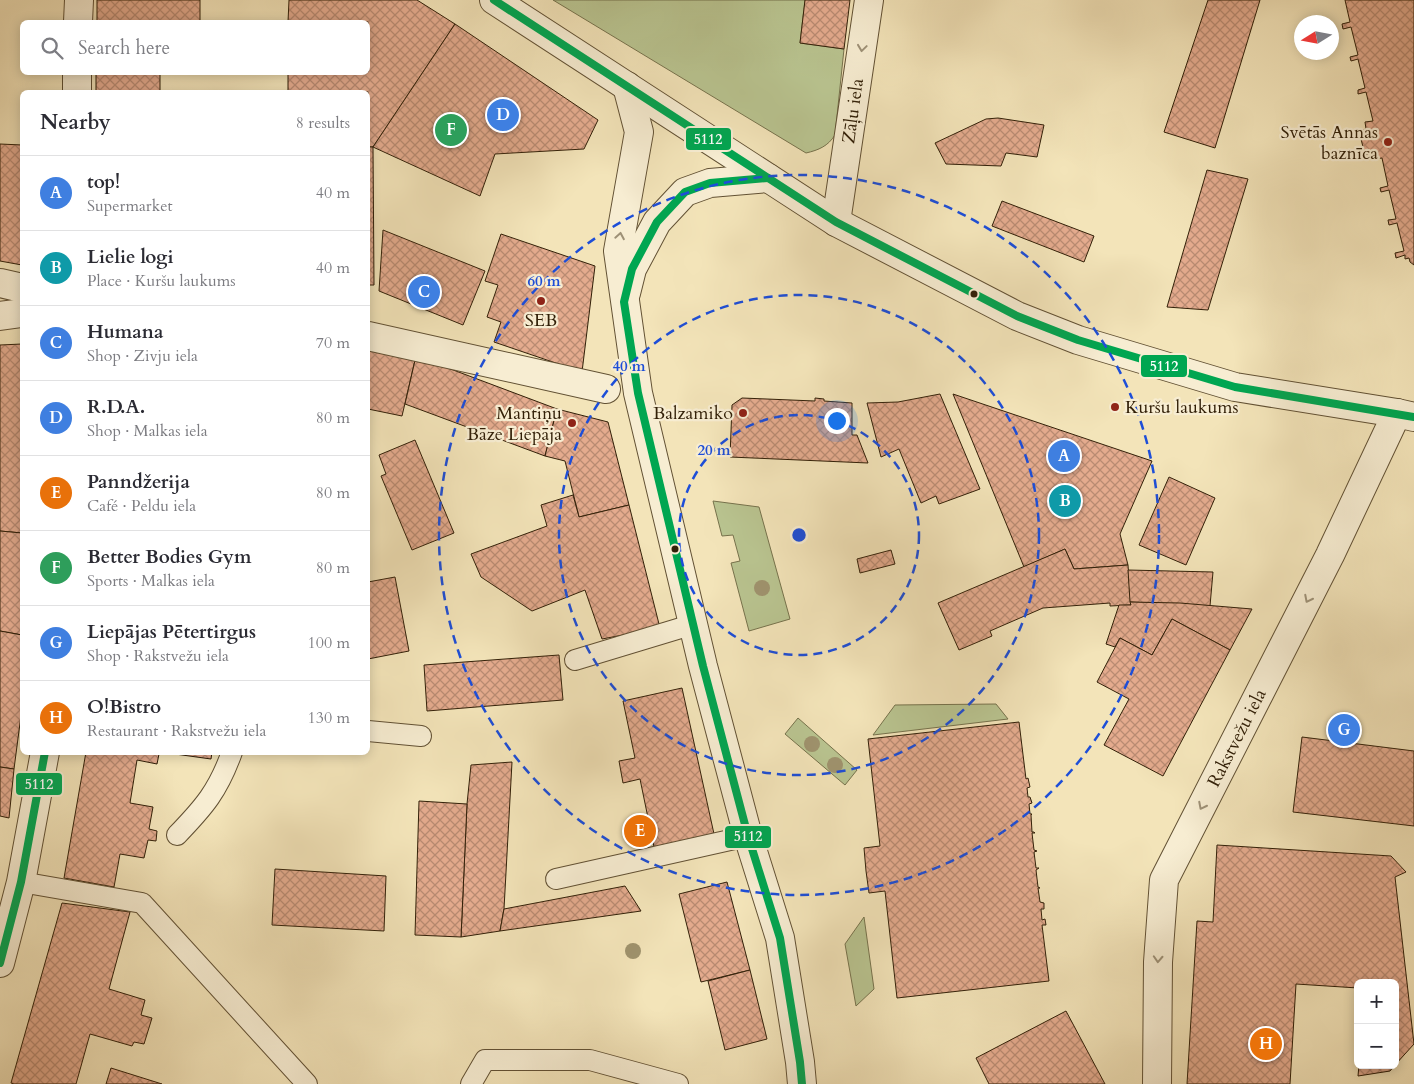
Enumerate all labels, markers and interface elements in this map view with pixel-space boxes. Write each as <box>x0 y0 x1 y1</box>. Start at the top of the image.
north arrow <box>1294 15 1339 60</box>
search box <box>20 20 370 75</box>
icon: search <box>38 34 66 62</box>
text: Search here <box>78 35 170 61</box>
one-way arrow <box>857 45 868 53</box>
street label: Zāļu iela <box>836 77 870 145</box>
pin: D <box>487 96 519 134</box>
text: Nearby <box>40 108 111 137</box>
pin: F <box>435 111 467 149</box>
text: 8 results <box>296 112 350 134</box>
place label: Svētās Annas baznīca <box>1280 120 1378 166</box>
line badge: 5112 <box>685 127 732 151</box>
text: 5112 <box>694 130 722 149</box>
marker: Svētās Annas baznīca <box>1382 136 1394 148</box>
text: top! <box>87 169 120 195</box>
text: A <box>50 182 62 204</box>
text: 40 m <box>316 182 350 204</box>
text: Supermarket <box>87 195 173 217</box>
one-way arrow <box>615 232 625 240</box>
text: Lielie logi <box>87 244 173 270</box>
text: B <box>50 257 62 279</box>
text: 40 m <box>316 257 350 279</box>
text: Place · Kuršu laukums <box>87 270 236 292</box>
text: 60 m <box>527 271 561 291</box>
pin: C <box>408 273 440 311</box>
unlabelled marker <box>969 289 979 299</box>
marker: SEB <box>535 295 547 307</box>
place label: SEB <box>525 308 557 333</box>
text: Humana <box>87 319 163 345</box>
text: C <box>50 332 62 354</box>
text: 70 m <box>316 332 350 354</box>
text: Shop · Zivju iela <box>87 345 198 367</box>
line badge: 5112 <box>1140 354 1188 378</box>
text: 40 m <box>612 356 646 376</box>
text: 5112 <box>1150 357 1178 376</box>
text: R.D.A. <box>87 394 145 420</box>
place label: Kuršu laukums <box>1125 395 1239 420</box>
place label: Mantiņu Bāze Liepāja <box>467 401 562 447</box>
place label: Balzamiko <box>653 401 733 426</box>
marker: Kuršu laukums <box>1109 401 1121 413</box>
text: D <box>49 407 63 429</box>
text: 80 m <box>316 407 350 429</box>
marker: Balzamiko <box>737 407 749 419</box>
your location <box>824 408 850 434</box>
marker: Mantiņu Bāze Liepāja <box>566 417 578 429</box>
text: Shop · Malkas iela <box>87 420 208 442</box>
pin: A <box>1048 437 1080 475</box>
text: 20 m <box>697 440 731 460</box>
text: Panndžerija <box>87 469 190 495</box>
text: E <box>51 482 61 504</box>
text: 80 m <box>316 482 350 504</box>
pin: B <box>1049 482 1081 520</box>
text: Café · Peldu iela <box>87 495 196 517</box>
centre of rings <box>790 526 808 544</box>
text: Better Bodies Gym <box>87 544 251 570</box>
unlabelled marker <box>670 544 680 554</box>
text: F <box>51 557 61 579</box>
text: 80 m <box>316 557 350 579</box>
text: Sports · Malkas iela <box>87 570 215 592</box>
one-way arrow <box>1304 593 1314 602</box>
text: Liepājas Pētertirgus <box>87 619 256 645</box>
text: G <box>49 632 63 654</box>
text: 100 m <box>308 632 350 654</box>
text: Shop · Rakstvežu iela <box>87 645 229 667</box>
street label: Rakstvežu iela <box>1202 684 1273 791</box>
text: O!Bistro <box>87 694 161 720</box>
text: H <box>49 707 63 729</box>
text: 130 m <box>308 707 350 729</box>
pin: G <box>1328 711 1360 749</box>
text: Restaurant · Rakstvežu iela <box>87 720 266 742</box>
line badge: 5112 <box>15 772 63 796</box>
text: 5112 <box>25 775 53 794</box>
one-way arrow <box>1198 800 1208 809</box>
pin: E <box>624 812 656 850</box>
line badge: 5112 <box>724 825 772 849</box>
text: 5112 <box>734 827 762 846</box>
one-way arrow <box>1153 955 1164 963</box>
map controls <box>1354 979 1399 1069</box>
button: + <box>1354 979 1399 1024</box>
button: − <box>1354 1024 1399 1069</box>
pin: H <box>1250 1025 1282 1063</box>

